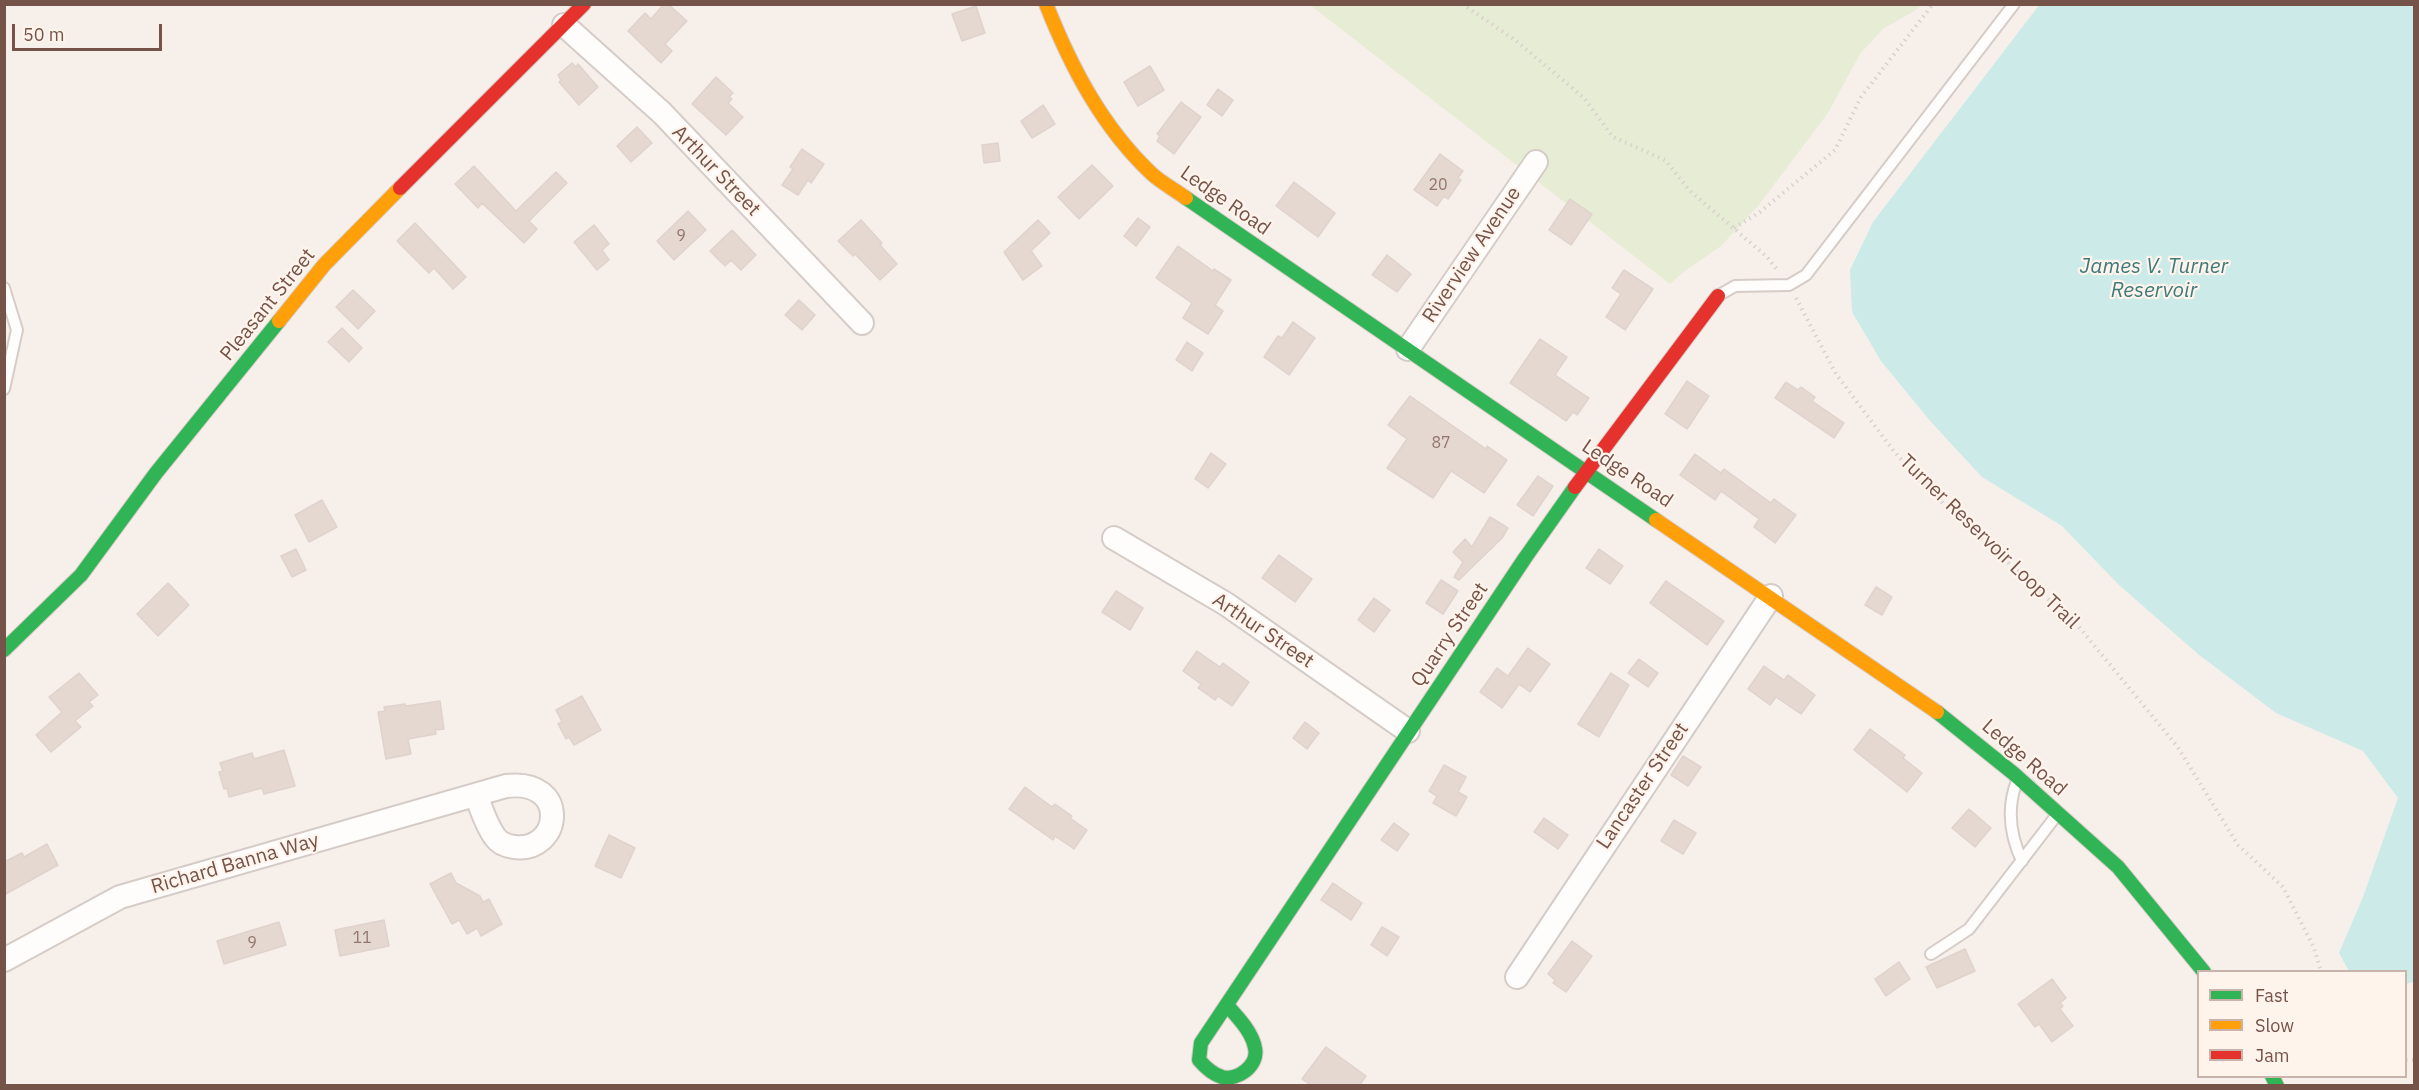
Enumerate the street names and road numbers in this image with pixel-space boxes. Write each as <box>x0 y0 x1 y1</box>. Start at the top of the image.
street label: Arthur Street <box>667 121 765 221</box>
street label: Ledge Road <box>1175 161 1275 241</box>
street label: Riverview Avenue <box>1418 183 1526 327</box>
street label: Pleasant Street <box>215 244 321 366</box>
street label: Ledge Road <box>1577 435 1677 513</box>
street label: Turner Reservoir Loop Trail <box>1894 450 2084 634</box>
street label: Quarry Street <box>1406 578 1494 692</box>
street label: Arthur Street <box>1208 588 1318 674</box>
street label: Ledge Road <box>1977 715 2071 801</box>
street label: Lancaster Street <box>1592 718 1694 854</box>
street label: Richard Banna Way <box>148 829 322 899</box>

